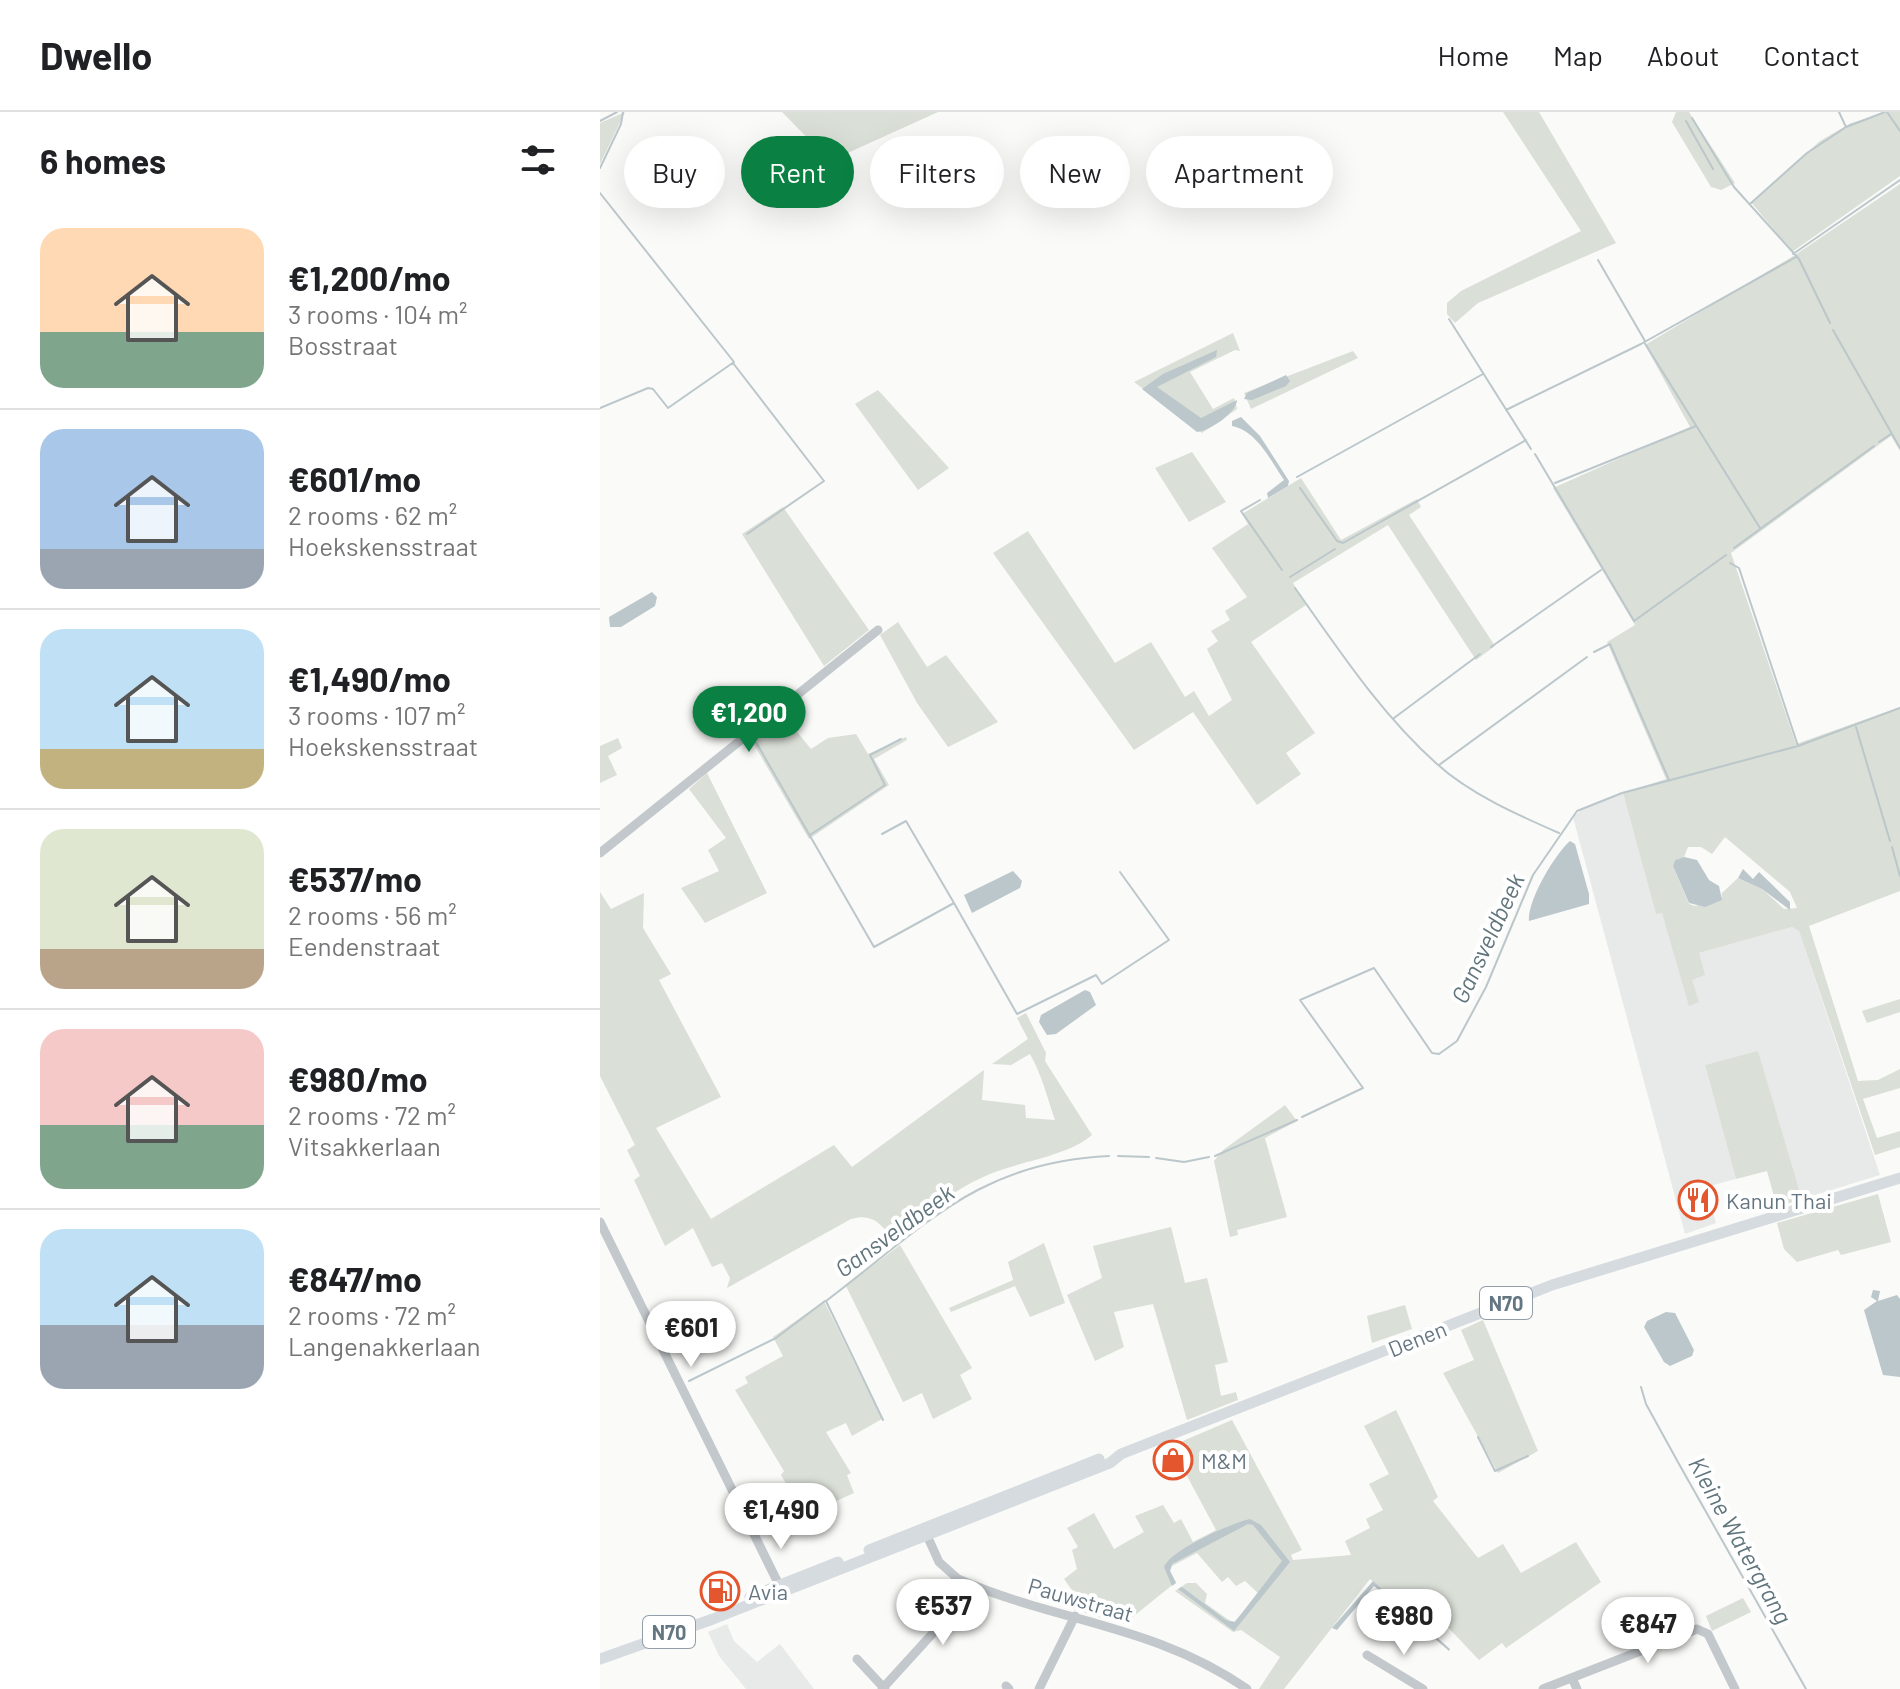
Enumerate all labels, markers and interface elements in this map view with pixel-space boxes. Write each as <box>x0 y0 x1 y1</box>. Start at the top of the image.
text: Dwello <box>40 32 152 78</box>
text: Home <box>1438 38 1509 72</box>
text: Map <box>1553 38 1603 72</box>
text: About <box>1647 38 1719 72</box>
text: Contact <box>1763 38 1860 72</box>
chip: Buy <box>624 136 725 208</box>
chip: Rent <box>741 136 854 208</box>
chip: Filters <box>870 136 1004 208</box>
chip: New <box>1020 136 1130 208</box>
chip: Apartment <box>1146 136 1333 208</box>
icon: filters <box>516 138 560 182</box>
text: 6 homes <box>40 140 166 181</box>
text: €1,200/mo <box>288 257 451 298</box>
icon: home <box>104 260 200 356</box>
text: 3 rooms · 104 m² <box>288 298 467 329</box>
text: Bosstraat <box>288 329 398 360</box>
text: €601/mo <box>288 458 421 499</box>
icon: home <box>104 461 200 557</box>
text: 2 rooms · 62 m² <box>288 499 457 530</box>
text: Hoekskensstraat <box>288 530 478 561</box>
text: €1,490/mo <box>288 658 451 699</box>
icon: home <box>104 661 200 757</box>
pin: €1,200 <box>684 686 814 754</box>
text: €1,200 <box>711 696 787 727</box>
text: 3 rooms · 107 m² <box>288 699 465 730</box>
text: Hoekskensstraat <box>288 730 478 761</box>
text: €537/mo <box>288 858 422 899</box>
icon: home <box>104 861 200 957</box>
water label: Gansveldbeek <box>1444 868 1530 1008</box>
text: 2 rooms · 56 m² <box>288 899 457 930</box>
text: Eendenstraat <box>288 930 441 961</box>
text: €980/mo <box>288 1058 428 1099</box>
icon: home <box>104 1061 200 1157</box>
text: 2 rooms · 72 m² <box>288 1099 456 1130</box>
text: Vitsakkerlaan <box>288 1130 441 1161</box>
water label: Gansveldbeek <box>829 1177 959 1283</box>
restaurant icon: Kanun Thai <box>1677 1179 1719 1221</box>
place label: Kanun Thai <box>1726 1187 1832 1213</box>
text: €847/mo <box>288 1258 422 1299</box>
icon: home <box>104 1261 200 1357</box>
road number: N70 <box>1480 1287 1532 1319</box>
text: 2 rooms · 72 m² <box>288 1299 456 1330</box>
pin: €601 <box>644 1301 738 1369</box>
text: €601 <box>664 1311 718 1342</box>
street label: Denen <box>1384 1315 1450 1361</box>
text: Langenakkerlaan <box>288 1330 481 1361</box>
shop icon: M&M <box>1152 1439 1194 1481</box>
place label: M&M <box>1201 1447 1247 1473</box>
water label: Kleine Watergrang <box>1683 1451 1799 1629</box>
pin: €1,490 <box>716 1483 846 1551</box>
text: €1,490 <box>743 1493 819 1524</box>
fuel station icon: Avia <box>699 1570 741 1612</box>
street label: Pauwstraat <box>1025 1572 1137 1626</box>
place label: Avia <box>748 1578 788 1604</box>
pin: €537 <box>896 1579 990 1647</box>
text: €537 <box>914 1589 972 1620</box>
pin: €980 <box>1357 1589 1451 1657</box>
pin: €847 <box>1601 1597 1695 1665</box>
text: €980 <box>1374 1599 1434 1630</box>
text: €847 <box>1619 1607 1677 1638</box>
road number: N70 <box>643 1616 695 1648</box>

